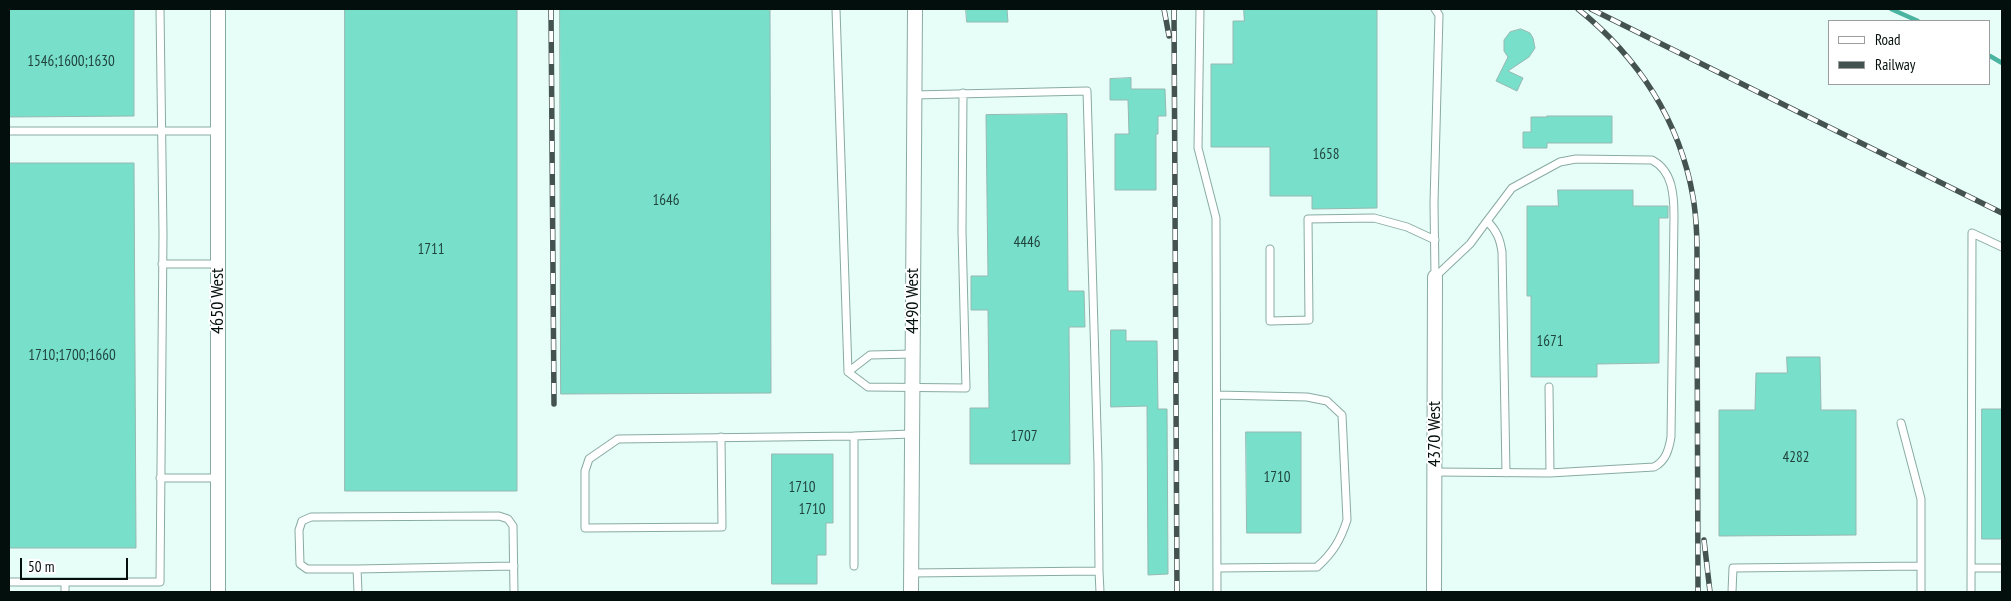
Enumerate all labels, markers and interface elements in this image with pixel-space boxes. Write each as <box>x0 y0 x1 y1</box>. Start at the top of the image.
legend <box>1828 20 1991 85</box>
text: Road <box>1875 30 1901 49</box>
house number: 1546;1600;1630 <box>27 53 115 71</box>
text: Railway <box>1875 55 1915 74</box>
house number: 1658 <box>1313 146 1339 164</box>
house number: 1646 <box>653 192 679 210</box>
house number: 4446 <box>1014 234 1040 252</box>
house number: 1711 <box>418 241 444 259</box>
street label: 4650 West <box>207 268 229 334</box>
street label: 4490 West <box>902 268 924 334</box>
house number: 1671 <box>1537 333 1563 351</box>
house number: 1710;1700;1660 <box>28 347 116 365</box>
street label: 4370 West <box>1424 401 1446 467</box>
house number: 1707 <box>1011 428 1037 446</box>
house number: 4282 <box>1783 449 1809 467</box>
house number: 1710 <box>1264 469 1290 487</box>
house number: 1710 <box>789 479 815 497</box>
house number: 1710 <box>799 501 825 519</box>
scale bar <box>22 548 130 580</box>
text: 50 m <box>28 557 54 576</box>

